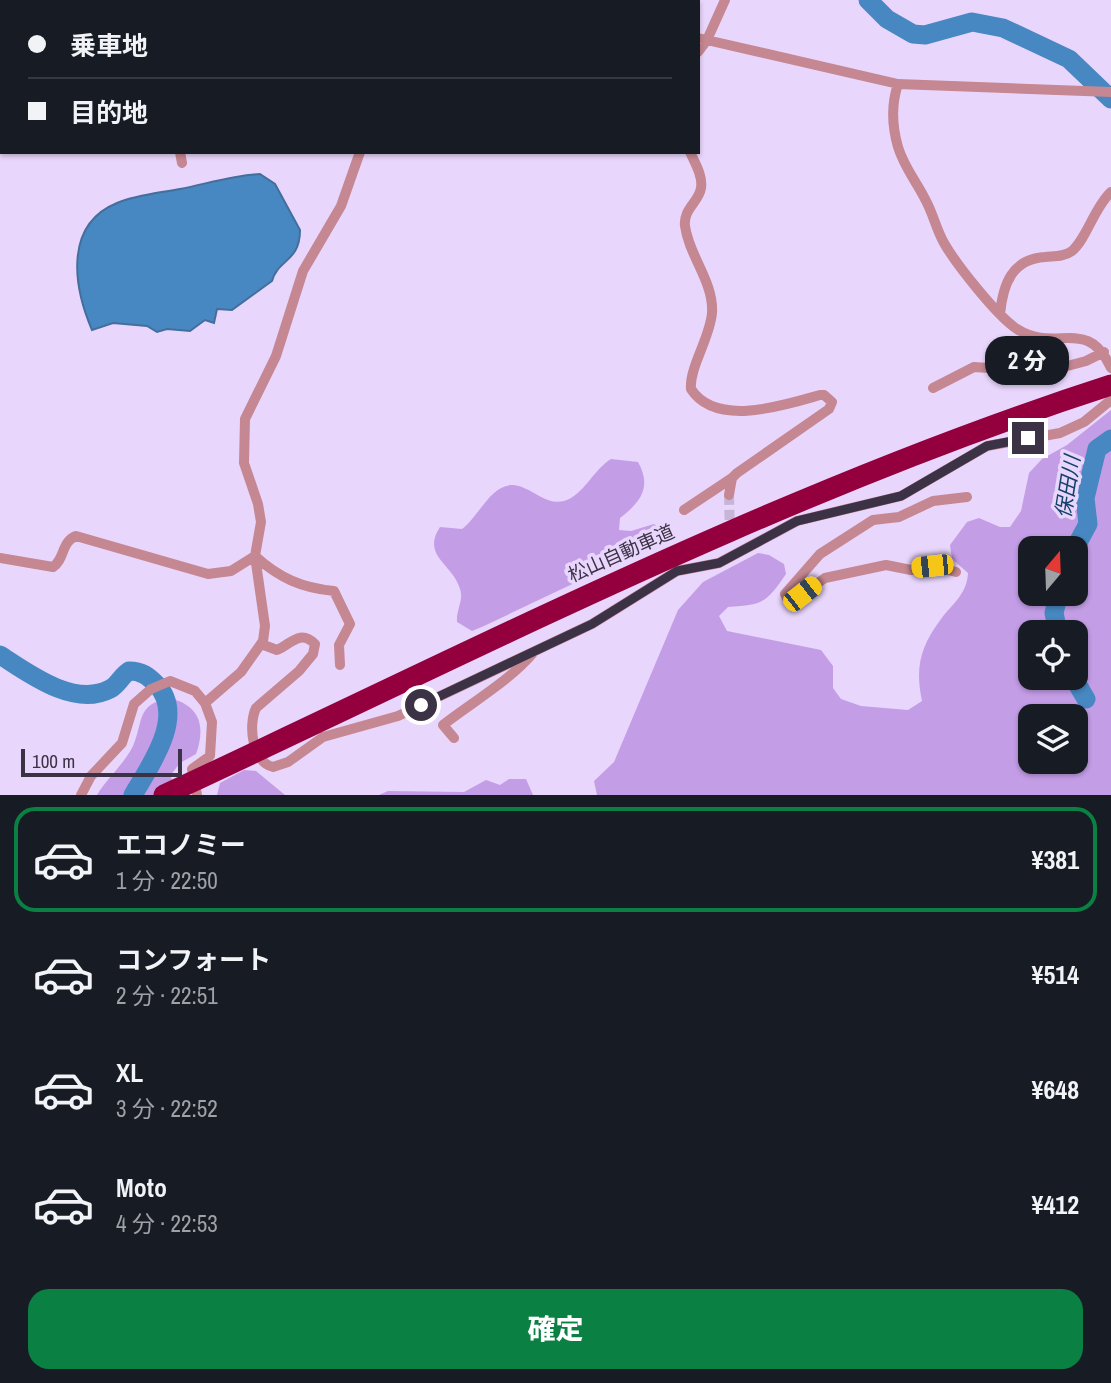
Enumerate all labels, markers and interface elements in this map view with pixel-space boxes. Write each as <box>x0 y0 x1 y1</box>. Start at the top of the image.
text: 乗車地 <box>70 28 148 63</box>
text: 目的地 <box>70 95 148 130</box>
callout: 2 分 <box>986 336 1070 386</box>
text: 2 分 <box>1008 345 1046 376</box>
route end <box>1012 422 1044 454</box>
water label: 保田川 <box>1048 452 1087 520</box>
street label: 松山自動車道 <box>564 518 678 588</box>
north arrow <box>1018 536 1088 606</box>
map controls <box>1018 536 1088 774</box>
car <box>911 553 954 579</box>
car <box>779 573 826 615</box>
button: locate <box>1018 620 1088 690</box>
route start <box>405 689 437 721</box>
button: layers <box>1018 704 1088 774</box>
scale bar <box>21 746 182 778</box>
text: 100 m <box>32 748 75 774</box>
text: エコノミー <box>116 827 246 862</box>
icon: car <box>32 828 95 891</box>
text: ¥381 <box>1032 842 1079 877</box>
text: 1 分 · 22:50 <box>116 865 218 896</box>
text: コンフォート <box>116 942 271 977</box>
icon: car <box>32 943 95 1006</box>
text: ¥514 <box>1032 957 1079 992</box>
text: 2 分 · 22:51 <box>116 980 218 1011</box>
text: XL <box>116 1055 143 1090</box>
icon: car <box>32 1058 95 1121</box>
text: ¥648 <box>1032 1072 1079 1107</box>
text: 3 分 · 22:52 <box>116 1093 218 1124</box>
text: Moto <box>116 1170 167 1205</box>
icon: car <box>32 1173 95 1236</box>
text: ¥412 <box>1032 1187 1079 1222</box>
text: 4 分 · 22:53 <box>116 1208 218 1239</box>
button: 確定 <box>28 1289 1083 1369</box>

